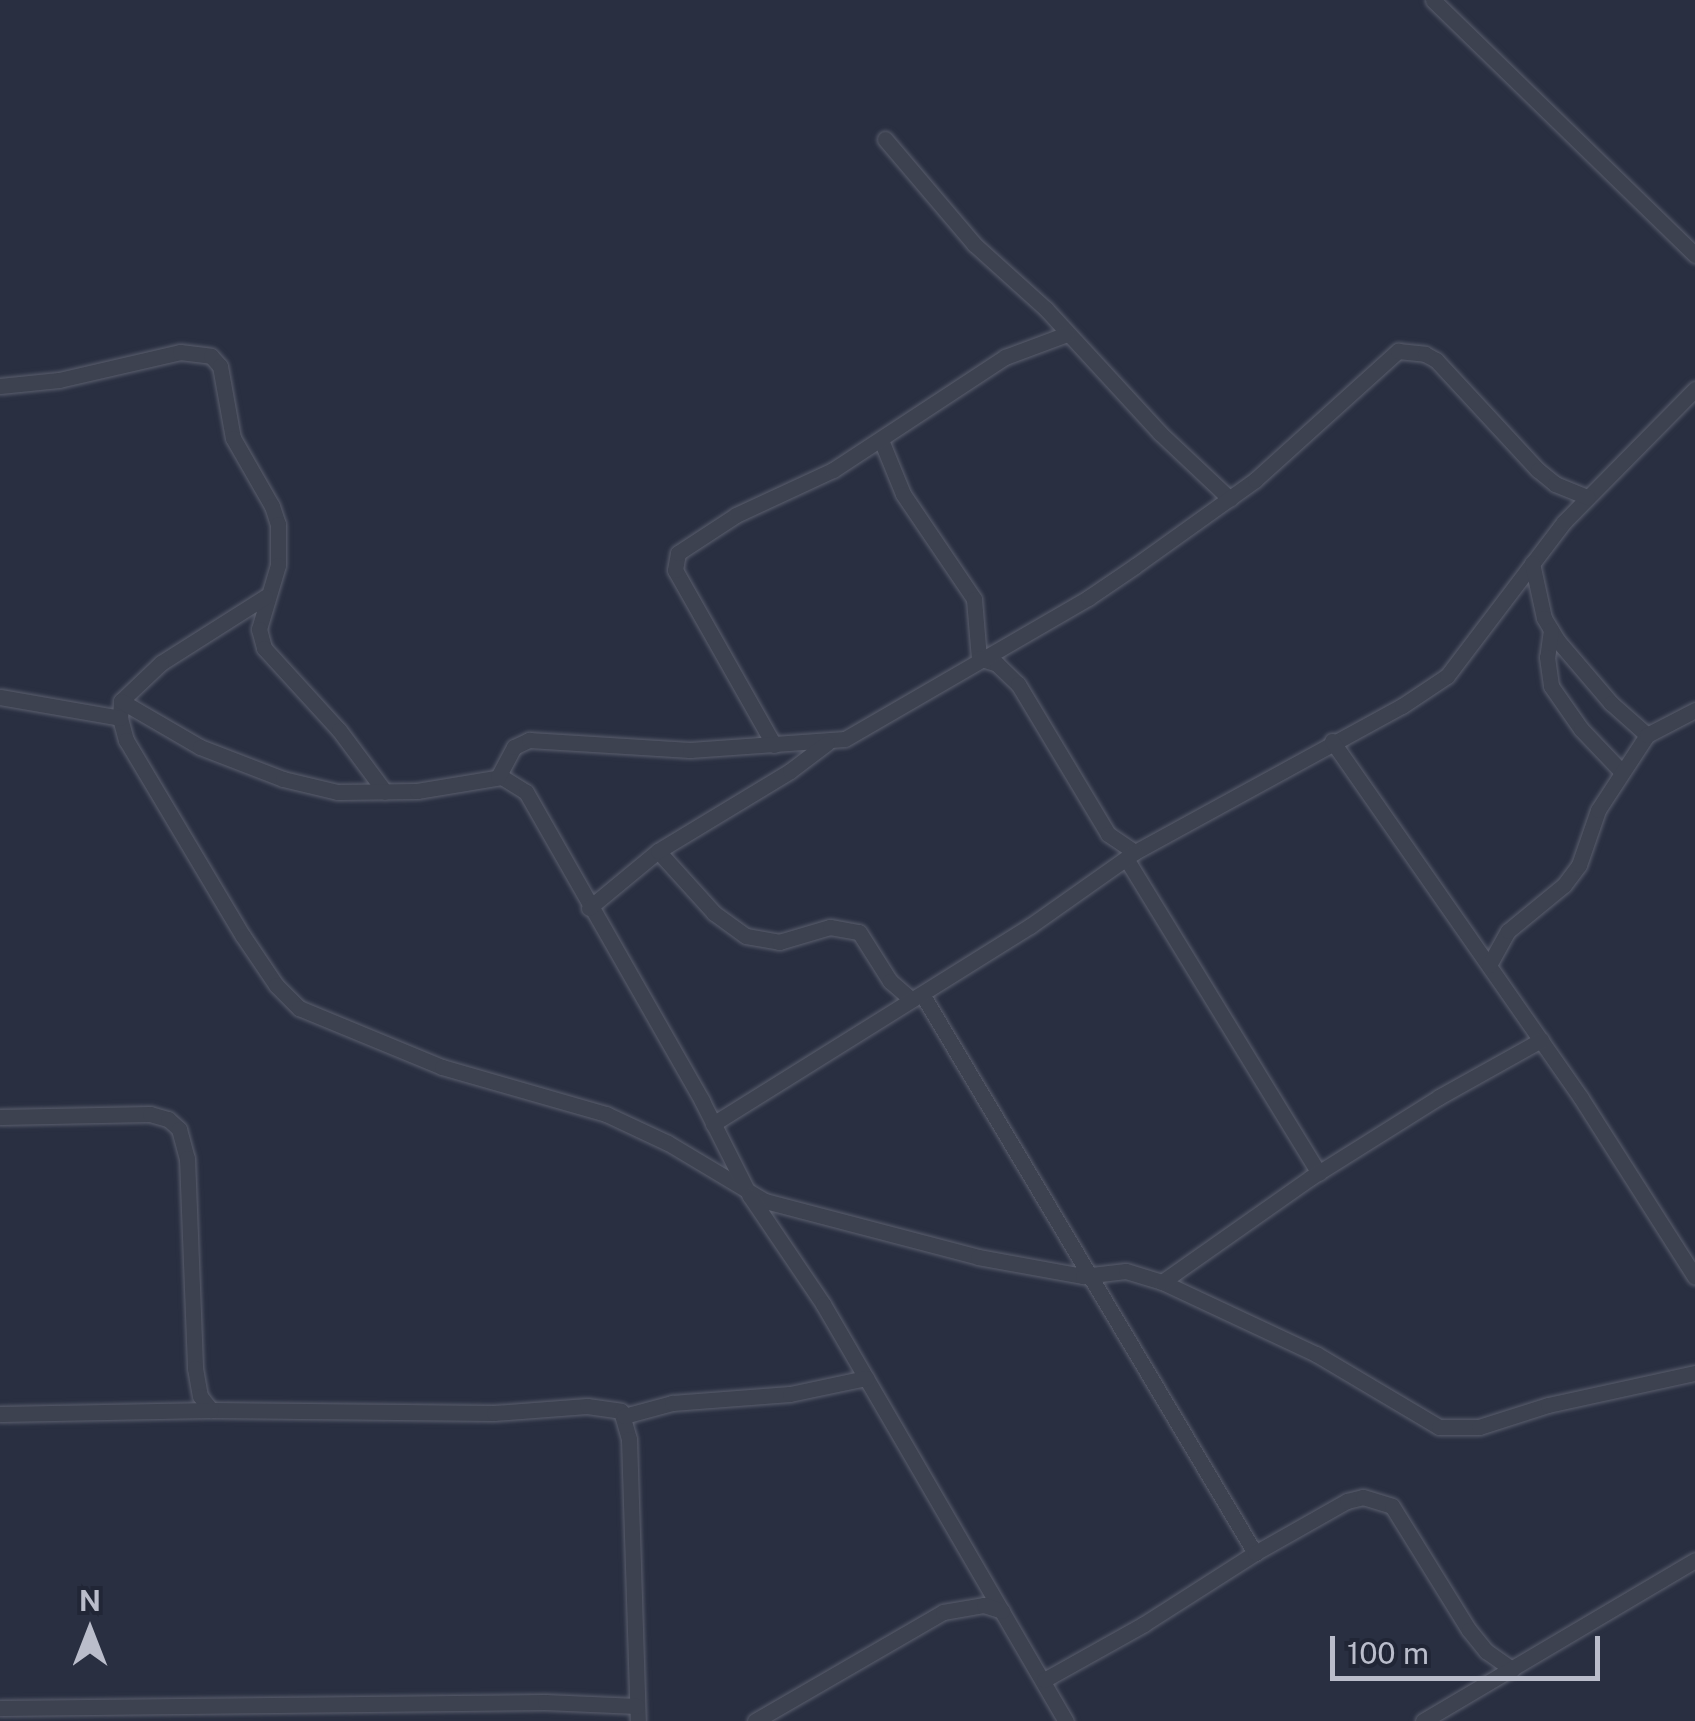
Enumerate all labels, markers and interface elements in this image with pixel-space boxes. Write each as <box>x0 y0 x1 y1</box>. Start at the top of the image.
north arrow <box>40 1581 140 1681</box>
text: N <box>79 1584 101 1617</box>
scale bar <box>1335 1616 1605 1678</box>
text: 100 m <box>1347 1635 1429 1671</box>

